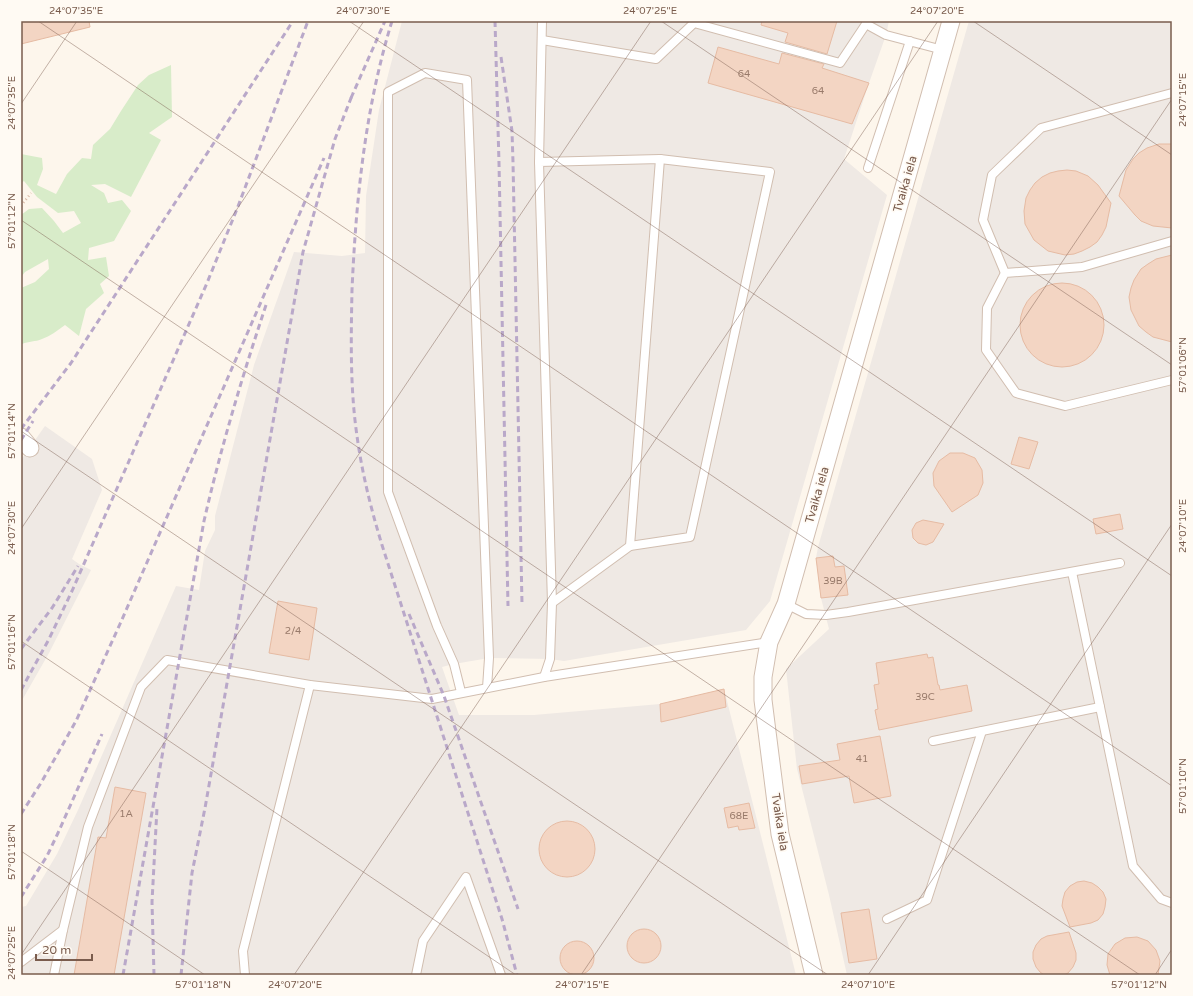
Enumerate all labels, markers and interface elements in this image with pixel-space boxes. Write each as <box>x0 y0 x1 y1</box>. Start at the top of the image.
text: 24°07'35"E <box>49 5 103 17</box>
text: 24°07'30"E <box>336 5 390 17</box>
text: 24°07'25"E <box>623 5 677 17</box>
text: 24°07'20"E <box>910 5 964 17</box>
house number: 64 <box>738 68 750 80</box>
text: 24°07'15"E <box>1177 73 1189 127</box>
text: 24°07'35"E <box>6 76 18 130</box>
house number: 64 <box>812 85 824 97</box>
street label: Tvaika iela <box>890 154 920 214</box>
text: 57°01'12"N <box>6 193 18 249</box>
text: 57°01'06"N <box>1177 337 1189 393</box>
text: 57°01'14"N <box>6 403 18 459</box>
street label: Tvaika iela <box>802 465 832 525</box>
text: 24°07'10"E <box>1177 499 1189 553</box>
text: 24°07'30"E <box>6 501 18 555</box>
house number: 39B <box>823 575 843 587</box>
text: 57°01'16"N <box>6 614 18 670</box>
house number: 2/4 <box>285 625 301 637</box>
house number: 39C <box>915 691 935 703</box>
house number: 41 <box>856 753 868 765</box>
text: 57°01'10"N <box>1177 758 1189 814</box>
street label: Tvaika iela <box>769 792 791 852</box>
house number: 1A <box>119 808 133 820</box>
house number: 68E <box>730 810 748 822</box>
text: 57°01'18"N <box>6 824 18 880</box>
text: 24°07'25"E <box>6 926 18 980</box>
scale bar <box>36 936 92 962</box>
text: 20 m <box>42 943 71 957</box>
text: 57°01'18"N <box>175 979 231 991</box>
text: 24°07'20"E <box>268 979 322 991</box>
text: 24°07'15"E <box>555 979 609 991</box>
text: 24°07'10"E <box>841 979 895 991</box>
text: 57°01'12"N <box>1111 979 1167 991</box>

